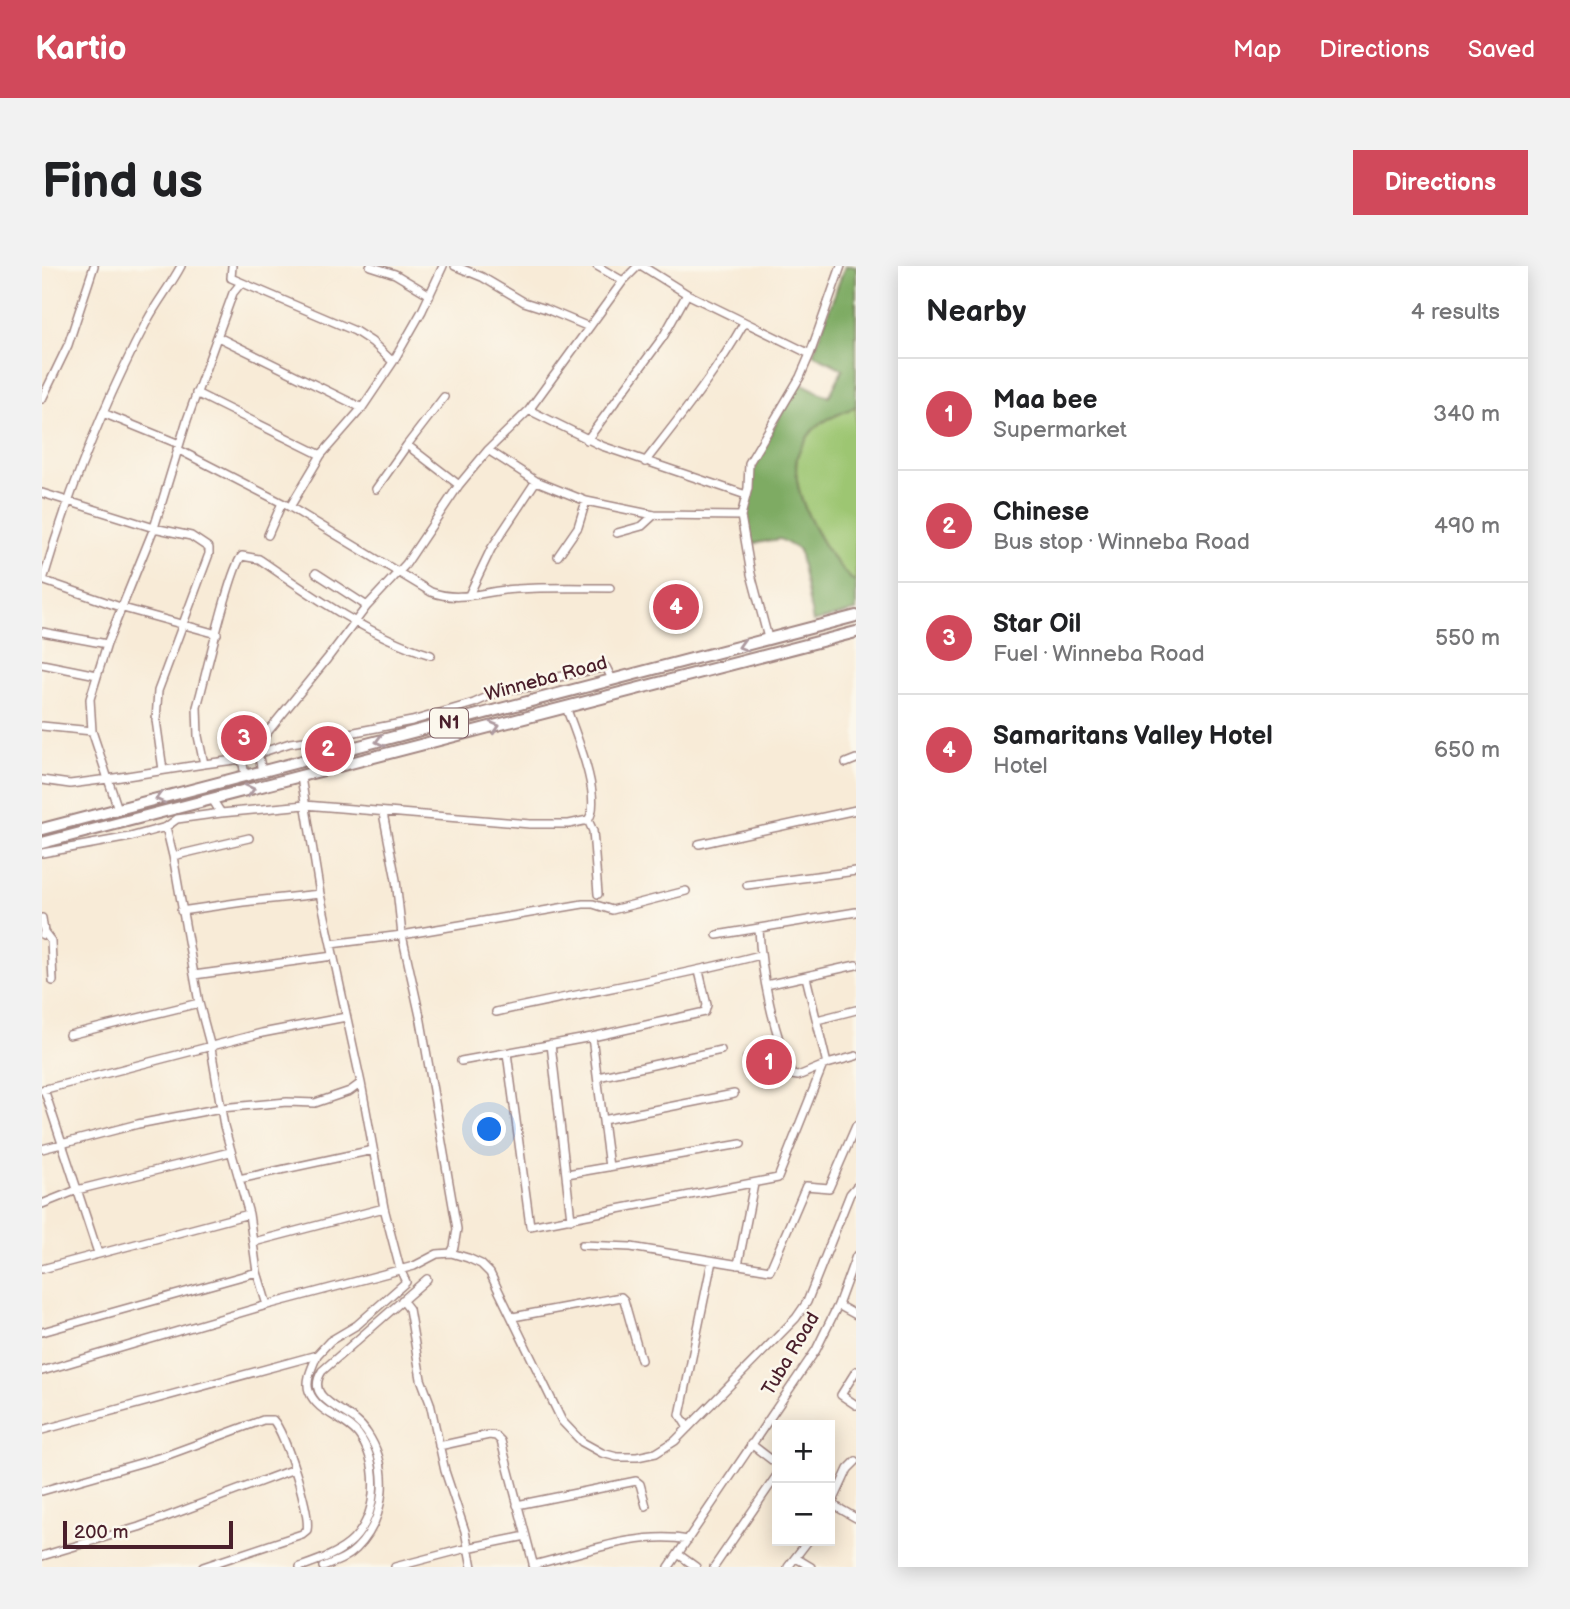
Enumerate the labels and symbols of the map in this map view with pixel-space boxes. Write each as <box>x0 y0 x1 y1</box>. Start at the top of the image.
pin: 4 <box>653 581 699 633</box>
one-way arrow <box>737 637 749 652</box>
street label: Winneba Road <box>482 652 610 706</box>
road number: N1 <box>430 709 468 738</box>
pin: 3 <box>221 712 267 764</box>
one-way arrow <box>488 721 500 735</box>
pin: 2 <box>305 723 351 775</box>
one-way arrow <box>375 733 387 747</box>
one-way arrow <box>244 784 256 798</box>
one-way arrow <box>154 789 166 804</box>
pin: 1 <box>746 1036 792 1088</box>
your location <box>472 1112 506 1146</box>
street label: Tuba Road <box>757 1308 825 1400</box>
scale bar <box>63 1518 233 1550</box>

